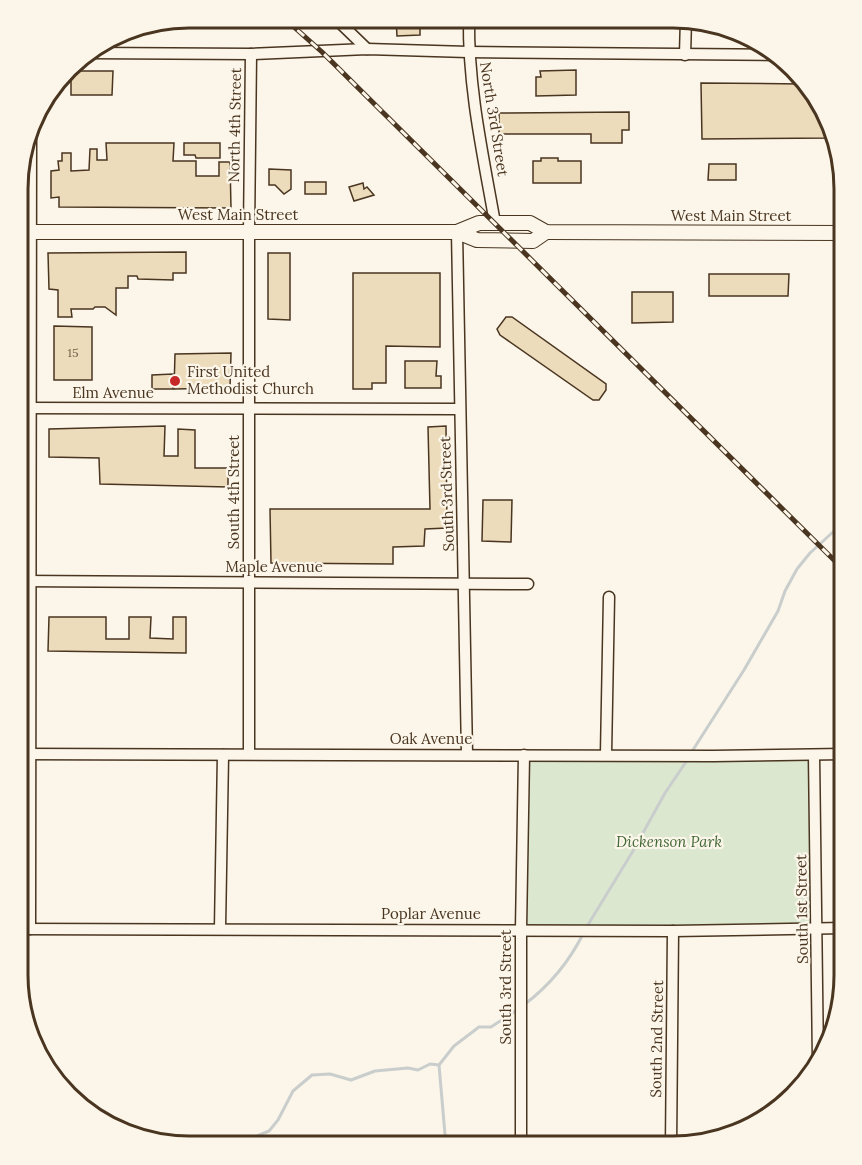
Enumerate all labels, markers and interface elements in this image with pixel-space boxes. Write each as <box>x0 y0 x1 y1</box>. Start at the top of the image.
street label: North 3rd Street <box>476 60 513 178</box>
street label: North 4th Street <box>224 67 245 183</box>
street label: West Main Street <box>178 205 298 224</box>
street label: West Main Street <box>671 206 791 225</box>
house number: 15 <box>68 345 78 360</box>
place label: First United Methodist Church <box>187 362 314 398</box>
marker: First United Methodist Church <box>168 374 182 388</box>
street label: Elm Avenue <box>72 383 154 402</box>
street label: South 4th Street <box>224 435 243 549</box>
street label: South 3rd Street <box>435 436 458 552</box>
street label: Maple Avenue <box>225 557 323 576</box>
street label: Oak Avenue <box>390 729 472 748</box>
park label: Dickenson Park <box>616 832 722 851</box>
street label: South 1st Street <box>791 854 812 964</box>
street label: Poplar Avenue <box>381 904 481 923</box>
street label: South 3rd Street <box>496 929 515 1045</box>
street label: South 2nd Street <box>646 980 667 1098</box>

